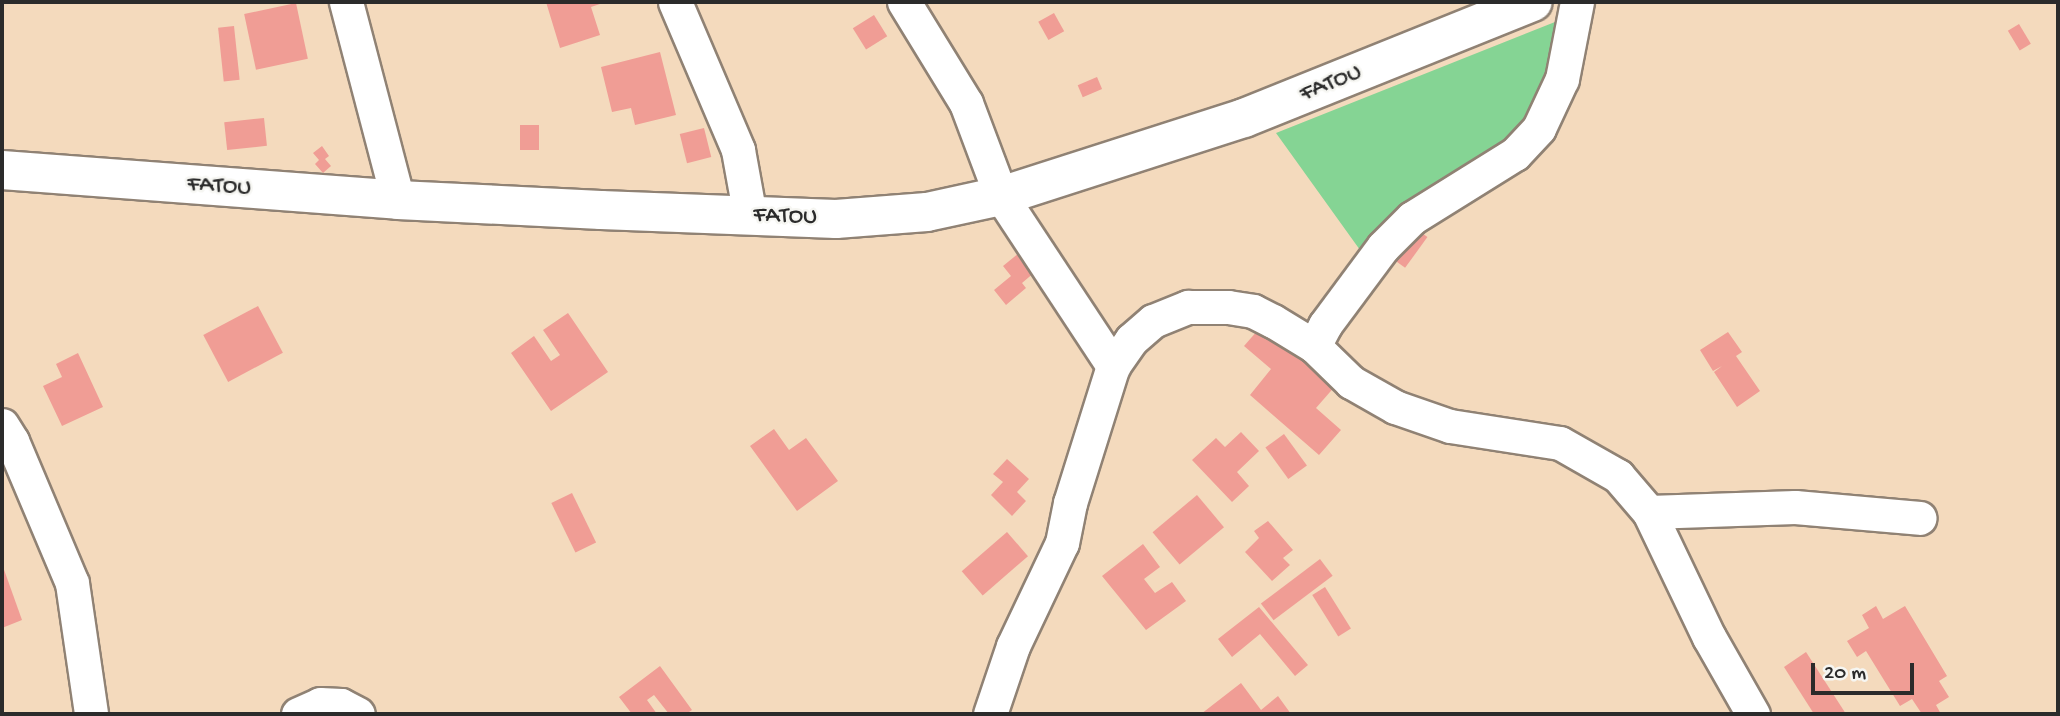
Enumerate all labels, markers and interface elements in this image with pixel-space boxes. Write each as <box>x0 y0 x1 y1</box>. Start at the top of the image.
street label: FATOU <box>1296 59 1366 109</box>
street label: FATOU <box>186 170 252 204</box>
street label: FATOU <box>753 201 817 233</box>
scale bar <box>1815 650 1918 694</box>
text: 20 m <box>1824 662 1866 687</box>

